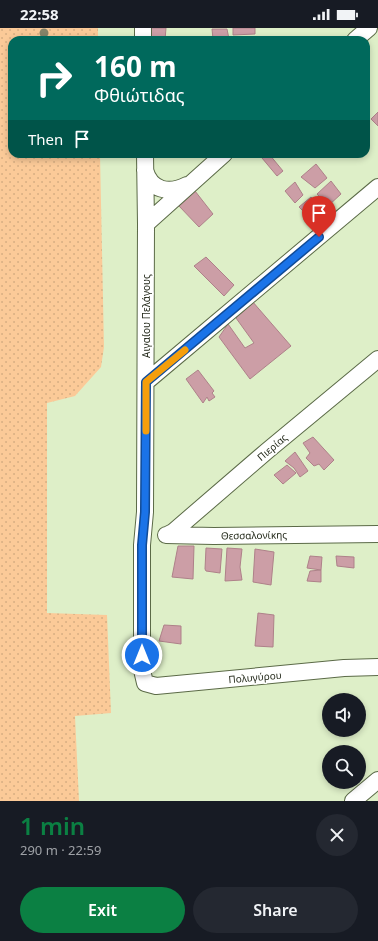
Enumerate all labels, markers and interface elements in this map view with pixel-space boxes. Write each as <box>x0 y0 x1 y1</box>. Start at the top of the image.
text: 22:58 <box>20 4 59 24</box>
text: 160 m <box>94 47 177 85</box>
icon: right <box>28 52 80 104</box>
text: Φθιώτιδας <box>94 83 185 107</box>
icon: arrive <box>71 128 93 150</box>
text: Then <box>28 129 63 149</box>
pin <box>302 196 336 237</box>
icon: arrive <box>308 202 330 224</box>
street label: Αιγαίου Πελάγους <box>139 274 153 358</box>
street label: Πιερίας <box>254 430 290 464</box>
street label: Θεσσαλονίκης <box>221 527 287 543</box>
position arrow <box>121 634 163 676</box>
street label: Πολυγύρου <box>228 668 282 686</box>
map controls <box>322 693 366 789</box>
button: sound <box>322 693 366 737</box>
button: search <box>322 745 366 789</box>
text: 1 min <box>20 809 85 842</box>
button: close <box>316 814 358 856</box>
text: 290 m · 22:59 <box>20 841 101 859</box>
button: Exit <box>20 887 185 933</box>
button: Share <box>193 887 358 933</box>

